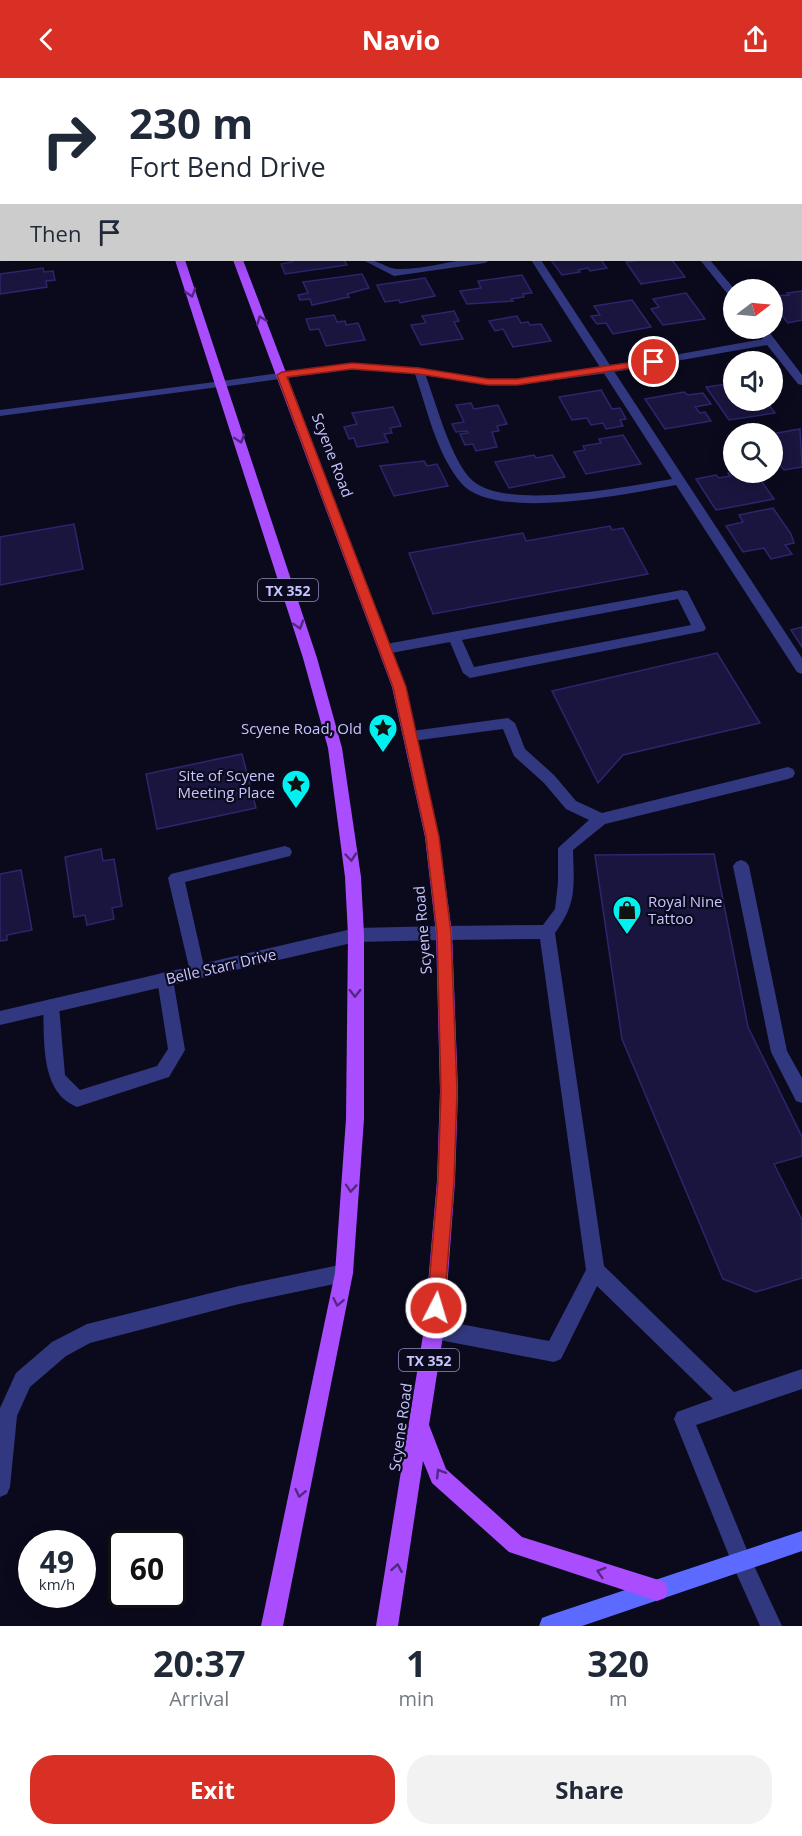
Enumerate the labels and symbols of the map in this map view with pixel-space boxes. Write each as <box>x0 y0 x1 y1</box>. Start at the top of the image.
north arrow <box>723 279 783 339</box>
one-way arrow <box>184 287 197 298</box>
one-way arrow <box>256 315 268 326</box>
pin <box>628 336 679 387</box>
street label: Scyene Road <box>308 410 358 500</box>
one-way arrow <box>232 433 245 444</box>
road number: TX 352 <box>258 579 318 601</box>
one-way arrow <box>292 619 304 630</box>
place icon: Scyene Road, Old <box>367 712 399 754</box>
place label: Scyene Road, Old <box>241 718 362 738</box>
place label: Site of Scyene Meeting Place <box>178 765 275 802</box>
place icon: Site of Scyene Meeting Place <box>280 768 312 810</box>
one-way arrow <box>344 853 357 862</box>
street label: Scyene Road <box>408 885 436 975</box>
place label: Royal Nine Tattoo <box>648 891 723 928</box>
shop icon: Royal Nine Tattoo <box>611 894 643 936</box>
street label: Belle Starr Drive <box>164 944 278 988</box>
one-way arrow <box>349 989 361 998</box>
one-way arrow <box>344 1184 357 1193</box>
position arrow <box>404 1276 468 1340</box>
one-way arrow <box>333 1297 345 1306</box>
road number: TX 352 <box>399 1349 459 1371</box>
street label: Scyene Road <box>384 1382 416 1472</box>
one-way arrow <box>436 1469 447 1480</box>
one-way arrow <box>294 1487 307 1497</box>
speed limit sign: 60 <box>108 1530 186 1608</box>
one-way arrow <box>390 1564 403 1574</box>
one-way arrow <box>596 1567 607 1579</box>

